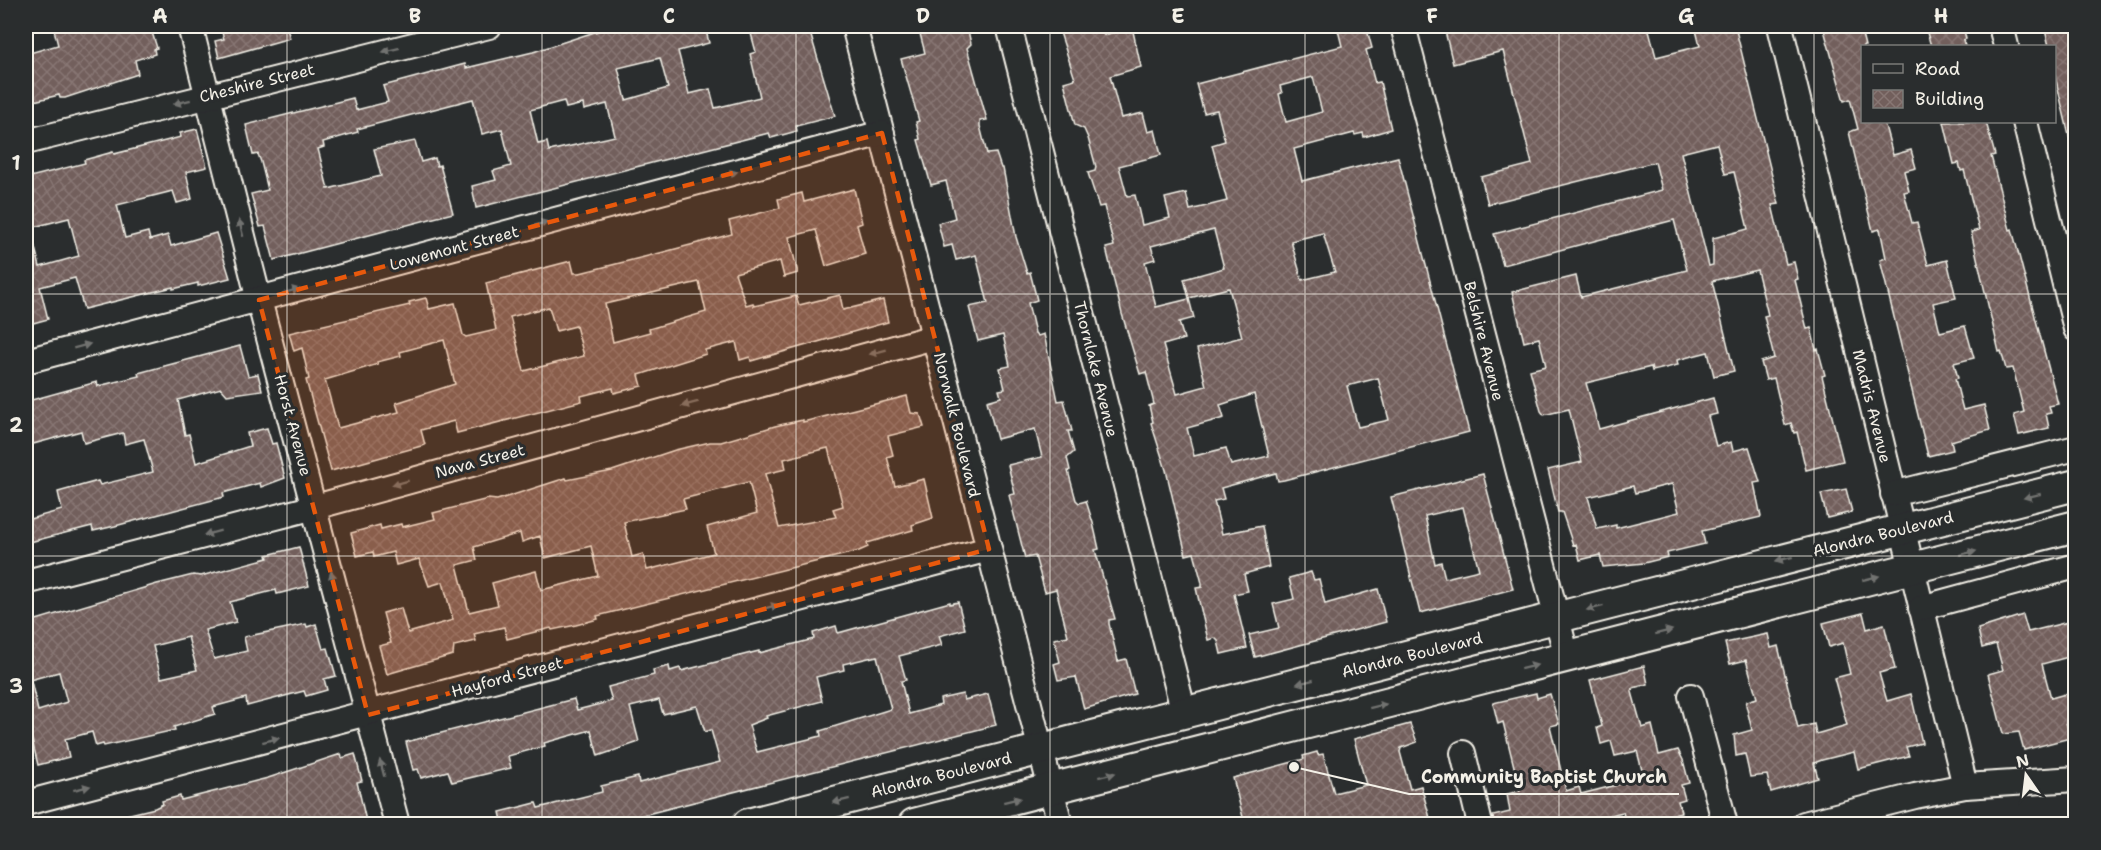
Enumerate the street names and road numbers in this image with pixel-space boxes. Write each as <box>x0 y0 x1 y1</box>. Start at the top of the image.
street label: Cheshire Street <box>197 59 317 107</box>
street label: Lowemont Street <box>387 221 521 275</box>
street label: Belshire Avenue <box>1459 279 1509 403</box>
street label: Thornlake Avenue <box>1069 299 1123 439</box>
street label: Madris Avenue <box>1848 347 1896 465</box>
street label: Norwalk Boulevard <box>929 350 985 500</box>
street label: Horst Avenue <box>269 372 317 478</box>
street label: Nava Street <box>433 439 527 483</box>
street label: Alondra Boulevard <box>1810 506 1956 562</box>
street label: Alondra Boulevard <box>1339 627 1485 683</box>
street label: Hayford Street <box>449 652 565 702</box>
street label: Alondra Boulevard <box>868 747 1014 803</box>

